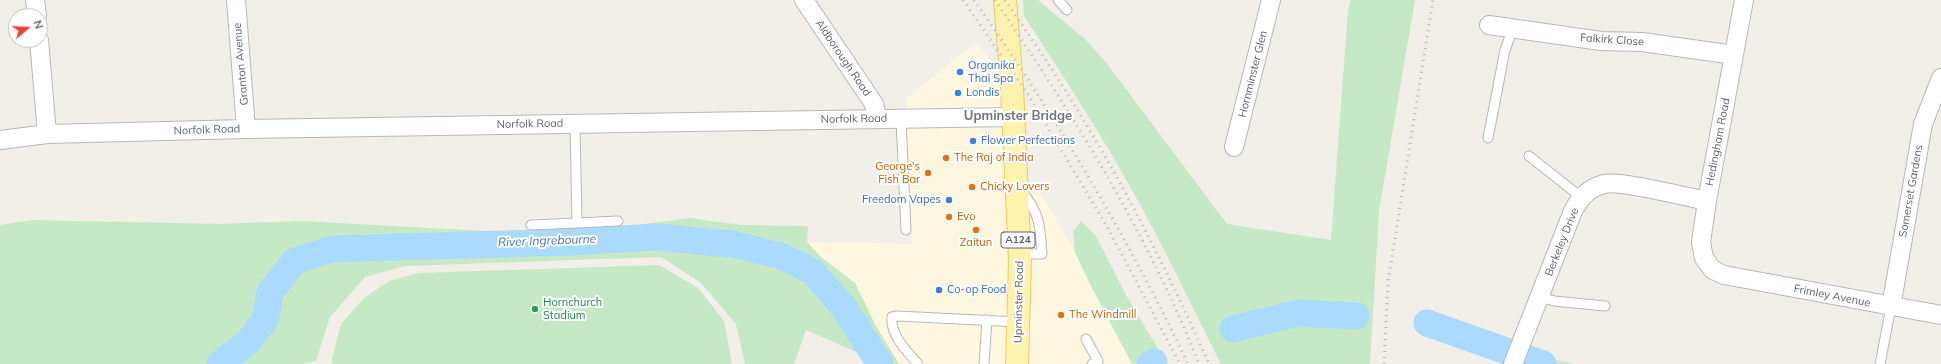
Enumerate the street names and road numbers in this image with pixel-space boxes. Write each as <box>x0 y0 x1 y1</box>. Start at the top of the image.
street label: Aldborough Road <box>812 17 874 99</box>
street label: Granton Avenue <box>231 22 251 106</box>
street label: Hornminster Glen <box>1236 29 1270 119</box>
street label: Falkirk Close <box>1580 31 1644 49</box>
street label: Hedingham Road <box>1703 97 1733 187</box>
street label: Norfolk Road <box>821 112 887 126</box>
street label: Norfolk Road <box>497 117 563 131</box>
street label: Norfolk Road <box>173 122 241 138</box>
street label: Somerset Gardens <box>1896 144 1926 238</box>
street label: Berkeley Drive <box>1542 206 1582 278</box>
road number: A124 <box>1001 232 1035 248</box>
street label: Upminster Road <box>1012 261 1026 343</box>
street label: Frimley Avenue <box>1793 282 1871 310</box>

